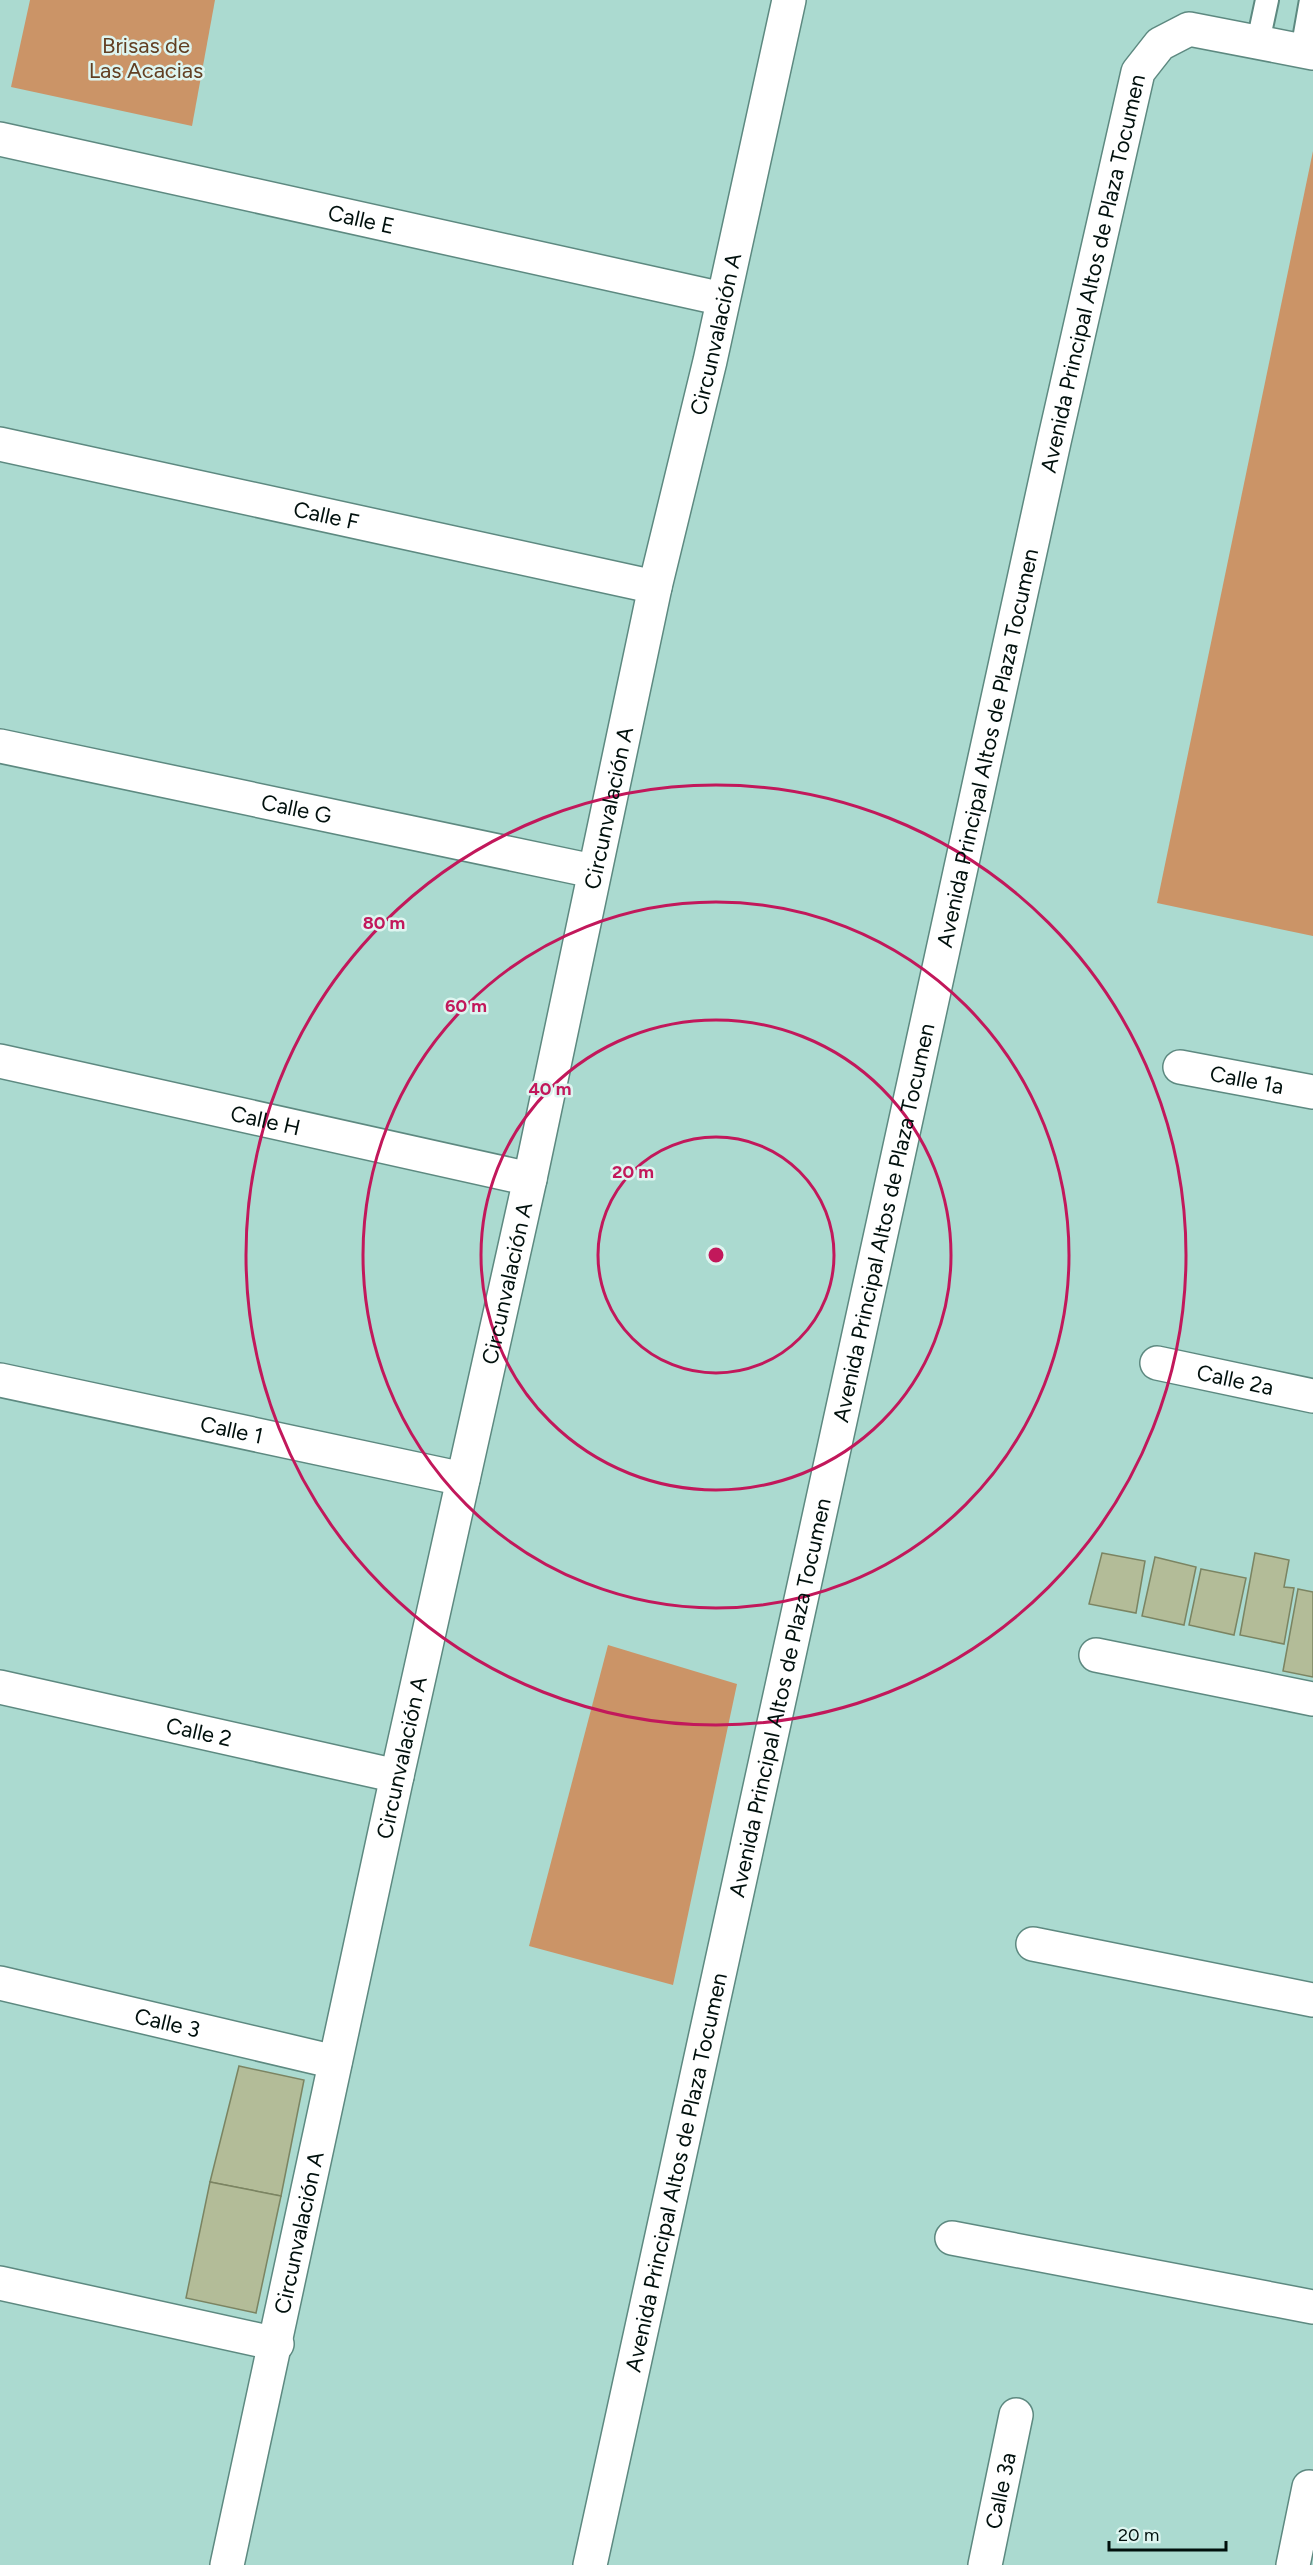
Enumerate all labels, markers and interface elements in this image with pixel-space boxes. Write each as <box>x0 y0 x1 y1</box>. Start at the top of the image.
park label: Brisas de Las Acacias <box>89 32 203 84</box>
street label: Avenida Principal Altos de Plaza Tocumen <box>1034 72 1151 475</box>
street label: Calle E <box>325 198 397 239</box>
street label: Circunvalación A <box>684 250 747 418</box>
street label: Calle F <box>291 495 362 536</box>
street label: Avenida Principal Altos de Plaza Tocumen <box>930 546 1044 950</box>
street label: Circunvalación A <box>578 724 639 892</box>
street label: Calle G <box>259 788 334 829</box>
text: 80 m <box>363 912 405 934</box>
text: 60 m <box>445 995 487 1017</box>
street label: Avenida Principal Altos de Plaza Tocumen <box>827 1021 940 1425</box>
street label: Calle 1a <box>1208 1059 1286 1100</box>
text: 40 m <box>528 1078 572 1100</box>
street label: Calle H <box>228 1099 303 1141</box>
text: 20 m <box>612 1161 654 1183</box>
street label: Circunvalación A <box>476 1199 538 1367</box>
centre of rings <box>706 1245 726 1265</box>
street label: Calle 2a <box>1194 1358 1276 1401</box>
street label: Calle 1 <box>198 1410 266 1449</box>
street label: Avenida Principal Altos de Plaza Tocumen <box>723 1495 836 1900</box>
street label: Circunvalación A <box>370 1674 432 1841</box>
street label: Calle 2 <box>164 1711 234 1752</box>
street label: Avenida Principal Altos de Plaza Tocumen <box>619 1970 733 2374</box>
street label: Calle 3 <box>132 2002 203 2043</box>
street label: Circunvalación A <box>268 2149 329 2316</box>
street label: Calle 3a <box>979 2450 1021 2531</box>
scale bar <box>1109 2514 1226 2552</box>
text: 20 m <box>1118 2524 1159 2546</box>

